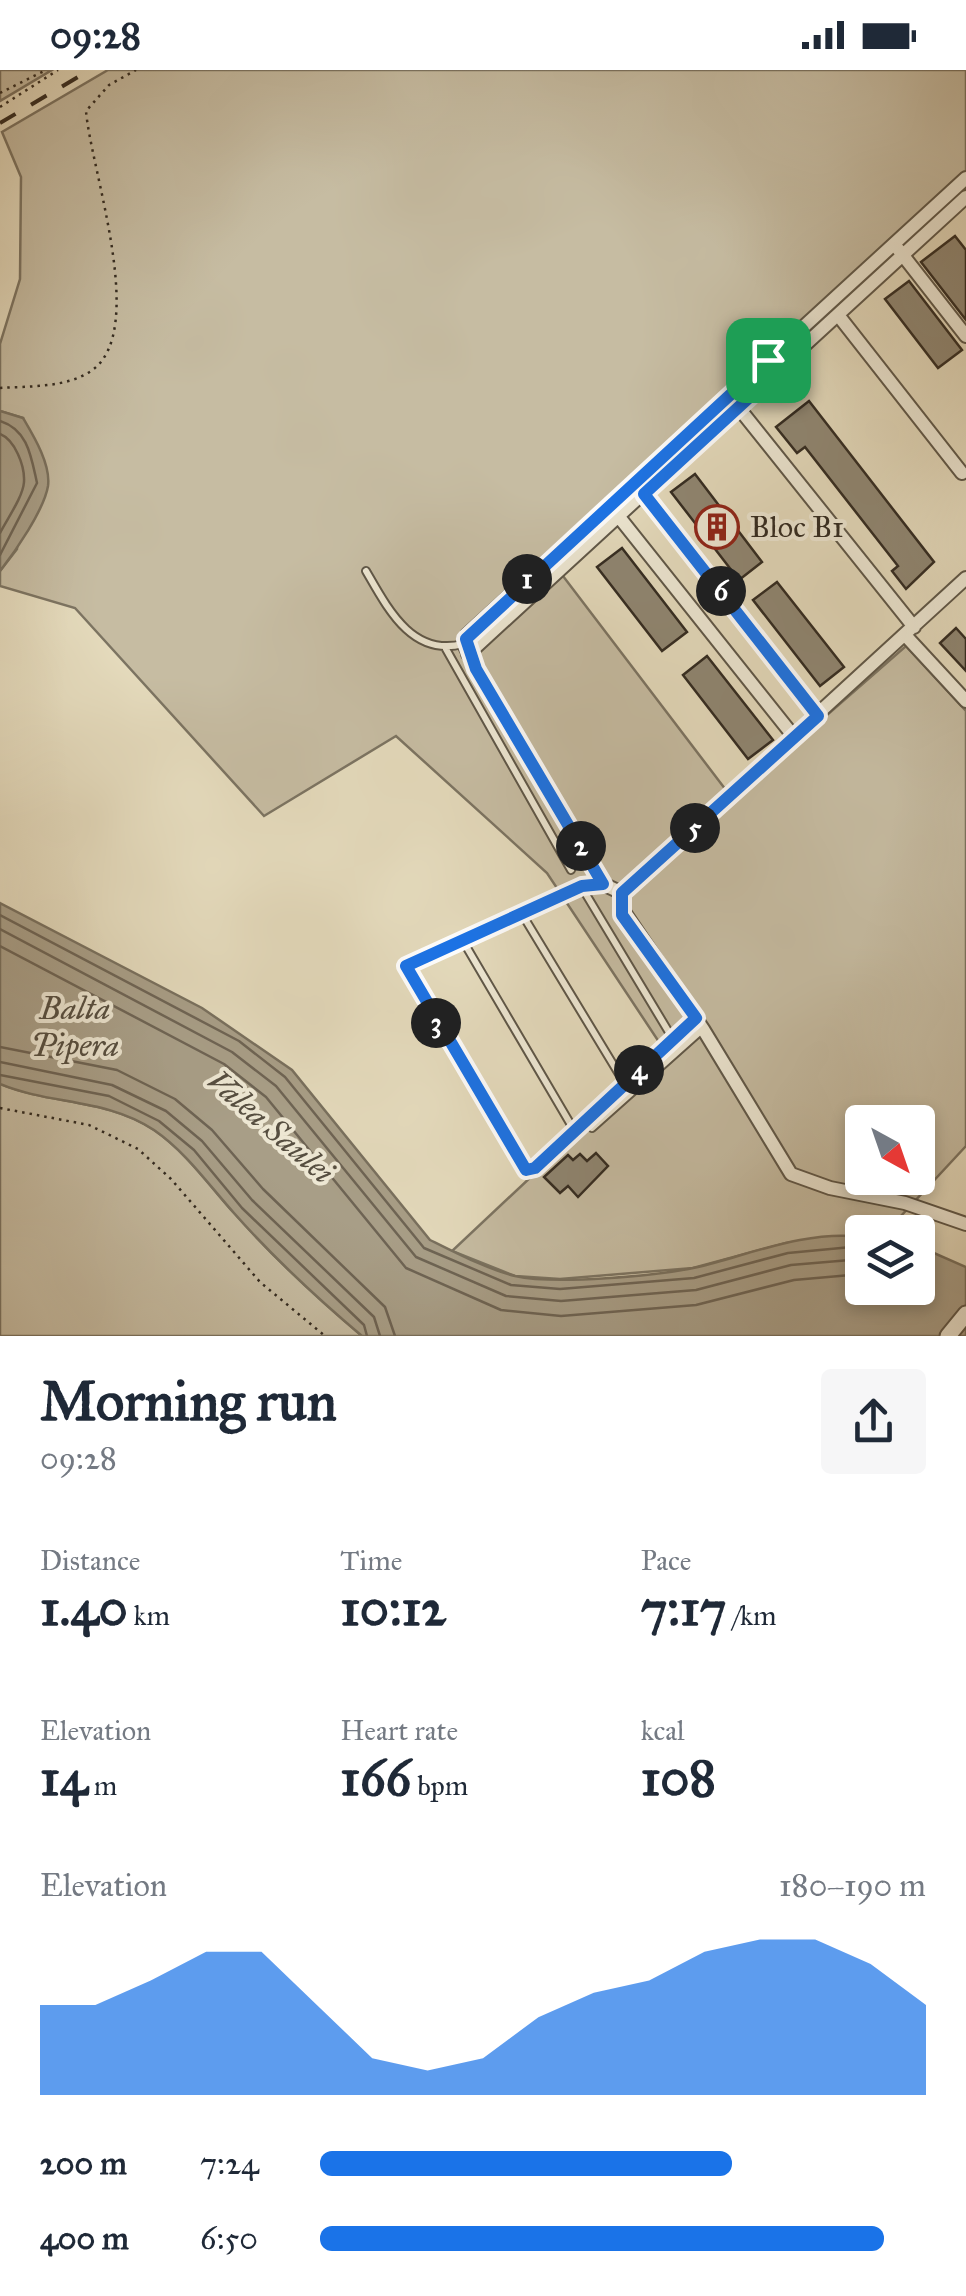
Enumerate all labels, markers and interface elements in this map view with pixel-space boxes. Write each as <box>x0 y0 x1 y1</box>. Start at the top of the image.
text: 09:28 <box>50 12 141 58</box>
pin <box>726 318 811 403</box>
icon: arrive <box>741 333 796 388</box>
building icon: Bloc B1 <box>694 504 740 550</box>
place label: Bloc B1 <box>750 509 844 545</box>
pin: 1 <box>502 554 552 604</box>
text: 1 <box>521 561 533 596</box>
pin: 6 <box>696 566 746 616</box>
text: 6 <box>714 573 728 608</box>
pin: 5 <box>670 803 720 853</box>
text: 5 <box>688 810 702 845</box>
pin: 2 <box>556 821 606 871</box>
text: 2 <box>574 828 588 863</box>
water label: Balta Pipera <box>31 989 119 1065</box>
pin: 3 <box>411 998 461 1048</box>
text: 3 <box>430 1005 442 1040</box>
pin: 4 <box>614 1045 664 1095</box>
text: 4 <box>631 1052 647 1087</box>
water label: Valea Saulei <box>199 1061 342 1192</box>
north arrow <box>845 1105 935 1195</box>
map controls <box>845 1105 935 1305</box>
button: layers <box>845 1215 935 1305</box>
text: Morning run <box>40 1368 337 1435</box>
button: share <box>821 1369 926 1474</box>
text: 09:28 <box>40 1439 117 1478</box>
text: Distance <box>40 1543 140 1578</box>
text: Time <box>340 1543 402 1578</box>
text: Pace <box>641 1543 691 1578</box>
text: 1.40 <box>40 1578 128 1639</box>
text: 10:12 <box>340 1578 446 1639</box>
text: 7:17 <box>641 1578 726 1639</box>
text: km <box>128 1598 170 1633</box>
text: /km <box>726 1598 776 1633</box>
text: Elevation <box>40 1713 151 1748</box>
text: Heart rate <box>340 1713 458 1748</box>
text: kcal <box>641 1713 685 1748</box>
text: 14 <box>40 1748 88 1809</box>
text: 166 <box>340 1748 411 1809</box>
text: 108 <box>641 1748 716 1809</box>
text: m <box>88 1768 117 1803</box>
text: bpm <box>411 1768 468 1803</box>
text: Elevation <box>40 1866 167 1905</box>
text: 180–190 m <box>779 1866 926 1905</box>
text: 200 m <box>40 2144 127 2183</box>
text: 7:24 <box>200 2144 259 2183</box>
text: 400 m <box>40 2219 129 2258</box>
text: 6:50 <box>200 2219 258 2258</box>

